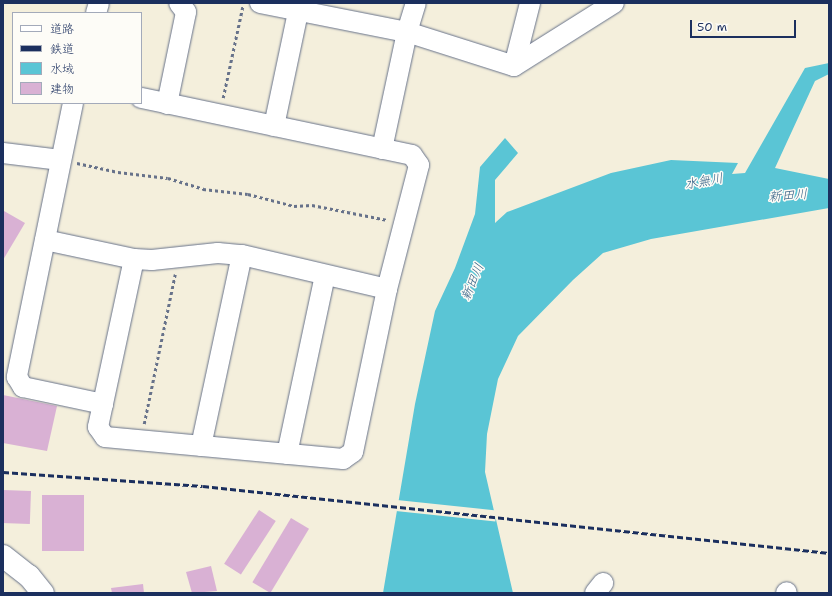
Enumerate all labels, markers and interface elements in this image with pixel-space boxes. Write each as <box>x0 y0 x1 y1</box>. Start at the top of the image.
legend <box>12 12 142 104</box>
scale bar <box>692 12 798 38</box>
text: 50 m <box>697 19 727 35</box>
text: 道路 <box>50 21 74 37</box>
text: 鉄道 <box>50 41 74 57</box>
text: 水域 <box>50 61 74 77</box>
text: 建物 <box>50 81 74 97</box>
water label: 水無川 <box>683 171 725 193</box>
water label: 新田川 <box>768 187 808 205</box>
water label: 新田川 <box>458 261 488 303</box>

